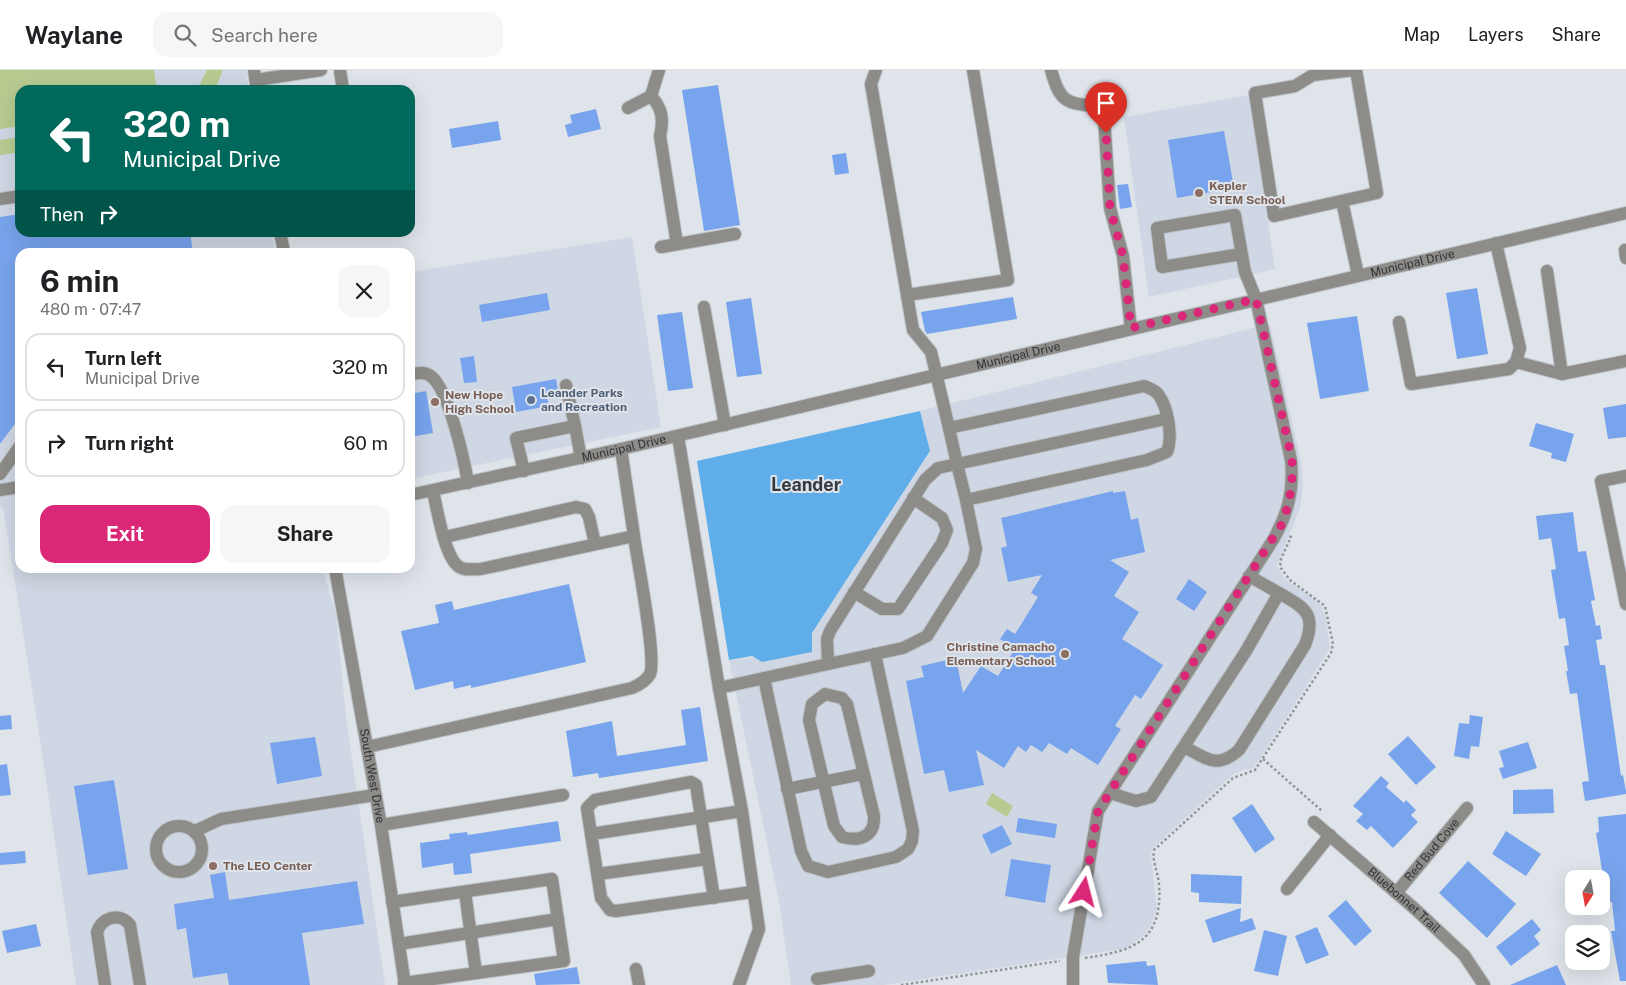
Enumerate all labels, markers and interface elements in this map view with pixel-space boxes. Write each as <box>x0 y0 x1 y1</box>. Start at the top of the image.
search box <box>153 12 503 57</box>
text: Waylane <box>25 21 123 49</box>
icon: search <box>171 21 199 49</box>
text: Search here <box>211 24 318 46</box>
text: Map <box>1404 24 1440 45</box>
text: Layers <box>1468 24 1524 45</box>
text: Share <box>1552 24 1601 45</box>
pin <box>1085 82 1127 133</box>
icon: arrive <box>1092 89 1120 117</box>
text: 320 m <box>123 104 230 145</box>
icon: left <box>40 105 105 170</box>
text: Municipal Drive <box>123 146 281 172</box>
place label: Kepler STEM School <box>1209 179 1286 207</box>
marker: Kepler STEM School <box>1193 187 1205 199</box>
icon: right <box>94 200 122 228</box>
text: Then <box>40 203 84 225</box>
street label: Municipal Drive <box>1369 246 1456 280</box>
text: 6 min <box>40 263 119 299</box>
button: close <box>338 265 390 317</box>
text: 480 m · 07:47 <box>40 300 141 319</box>
street label: Municipal Drive <box>975 339 1062 372</box>
text: Turn left <box>85 347 162 369</box>
icon: left <box>42 353 70 381</box>
text: 320 m <box>332 356 388 378</box>
text: Municipal Drive <box>85 369 200 388</box>
place label: Leander Parks and Recreation <box>541 386 627 414</box>
place label: New Hope High School <box>445 388 514 416</box>
marker: Leander Parks and Recreation <box>525 394 537 406</box>
marker: New Hope High School <box>429 396 441 408</box>
icon: right <box>42 429 70 457</box>
text: Turn right <box>85 432 174 454</box>
text: 60 m <box>344 432 388 454</box>
street label: Municipal Drive <box>580 432 668 464</box>
district label: Leander <box>771 474 842 495</box>
button: Exit <box>40 505 210 563</box>
button: Share <box>220 505 390 563</box>
place label: Christine Camacho Elementary School <box>947 640 1055 668</box>
marker: Christine Camacho Elementary School <box>1059 648 1071 660</box>
street label: South West Drive <box>357 727 388 824</box>
street label: Red Bud Cove <box>1402 816 1462 884</box>
place label: The LEO Center <box>223 859 313 873</box>
marker: The LEO Center <box>207 860 219 872</box>
street label: Bluebonnet Trail <box>1365 864 1443 936</box>
position arrow <box>1057 865 1109 917</box>
north arrow <box>1565 870 1610 915</box>
map controls <box>1565 870 1610 970</box>
button: layers <box>1565 925 1610 970</box>

